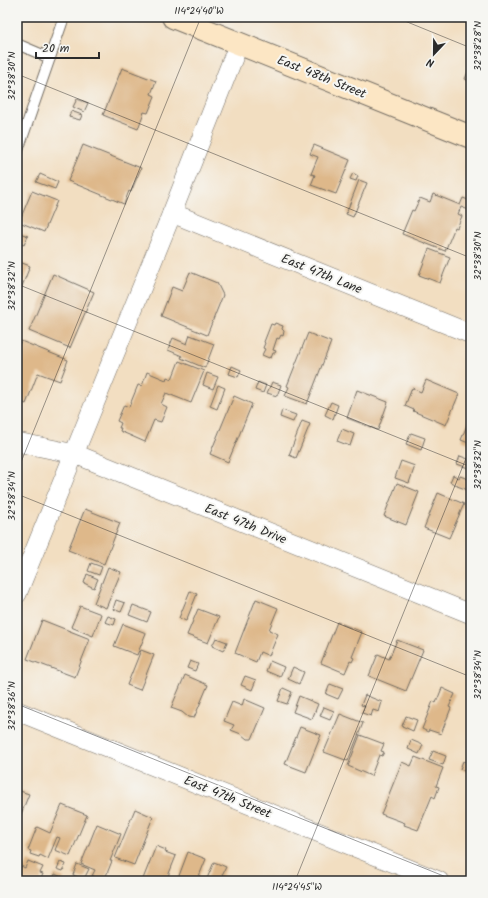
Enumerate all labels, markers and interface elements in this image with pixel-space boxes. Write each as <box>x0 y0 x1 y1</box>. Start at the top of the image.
text: 114°24'40"W <box>174 3 224 19</box>
text: 32°38'28"N <box>470 21 486 71</box>
scale bar <box>36 34 99 60</box>
north arrow <box>414 34 454 74</box>
text: 20 m <box>42 39 70 58</box>
street label: East 48th Street <box>274 50 370 105</box>
text: 32°38'30"N <box>4 51 20 100</box>
text: N <box>424 53 437 72</box>
text: 32°38'30"N <box>470 231 486 280</box>
street label: East 47th Lane <box>278 249 365 300</box>
text: 32°38'32"N <box>4 261 20 311</box>
text: 32°38'32"N <box>470 440 486 490</box>
text: 32°38'34"N <box>4 471 20 521</box>
street label: East 47th Drive <box>201 498 290 550</box>
text: 32°38'34"N <box>470 650 486 700</box>
text: 32°38'36"N <box>4 681 20 731</box>
street label: East 47th Street <box>180 770 275 825</box>
text: 114°24'45"W <box>272 879 322 895</box>

